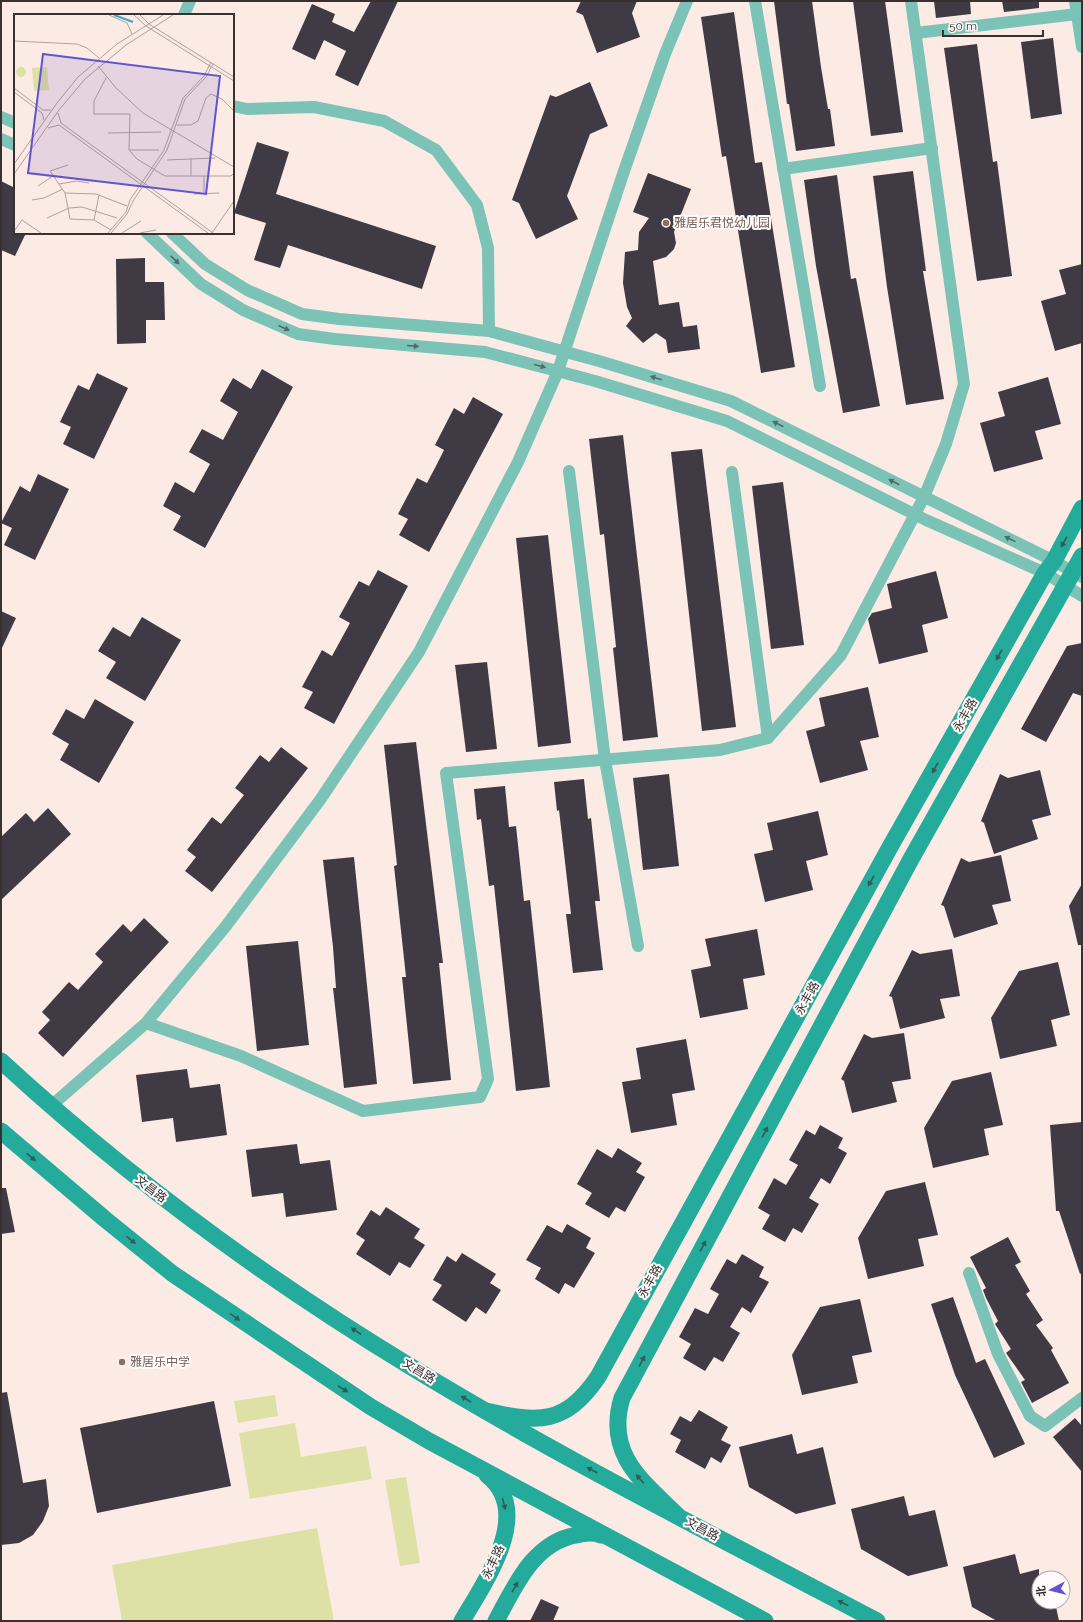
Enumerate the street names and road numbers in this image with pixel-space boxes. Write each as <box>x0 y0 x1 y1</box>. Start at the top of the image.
street label: 永丰路 <box>950 696 980 734</box>
street label: 永丰路 <box>792 979 822 1017</box>
street label: 文昌路 <box>133 1172 169 1206</box>
street label: 永丰路 <box>635 1262 665 1300</box>
street label: 文昌路 <box>400 1356 438 1386</box>
street label: 文昌路 <box>683 1514 721 1544</box>
street label: 永丰路 <box>479 1543 507 1581</box>

